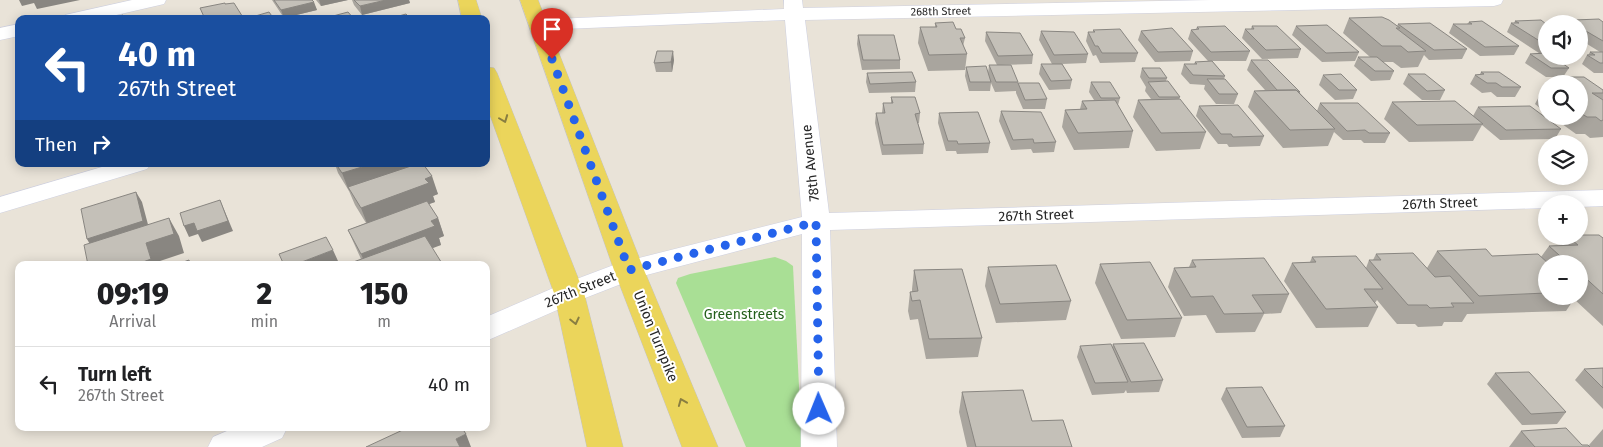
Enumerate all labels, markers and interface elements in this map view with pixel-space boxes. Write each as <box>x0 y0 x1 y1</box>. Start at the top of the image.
street label: 268th Street <box>911 4 971 19</box>
pin <box>531 8 573 59</box>
icon: arrive <box>538 15 566 43</box>
map controls <box>1538 15 1588 305</box>
button: sound <box>1538 15 1588 65</box>
text: 40 m <box>118 33 196 75</box>
icon: left <box>35 35 100 100</box>
text: 267th Street <box>118 75 236 102</box>
button: search <box>1538 75 1588 125</box>
one-way arrow <box>497 114 508 123</box>
street label: 78th Avenue <box>798 124 823 202</box>
icon: right <box>87 130 115 158</box>
text: Then <box>35 133 77 156</box>
button: layers <box>1538 135 1588 185</box>
street label: 267th Street <box>1402 194 1479 213</box>
button: + <box>1538 195 1588 245</box>
street label: 267th Street <box>998 206 1075 225</box>
button: − <box>1538 255 1588 305</box>
street label: 267th Street <box>542 267 619 311</box>
text: 09:19 <box>97 276 169 312</box>
text: 2 <box>257 276 272 312</box>
text: 150 <box>360 276 408 312</box>
street label: Union Turnpike <box>630 288 682 384</box>
park label: Greenstreets <box>704 306 785 323</box>
text: Arrival <box>109 312 156 331</box>
text: min <box>251 312 278 331</box>
text: m <box>377 312 391 331</box>
one-way arrow <box>569 317 580 326</box>
text: Turn left <box>78 363 152 386</box>
icon: left <box>35 370 63 398</box>
text: 40 m <box>428 373 470 396</box>
position arrow <box>792 382 844 434</box>
text: 267th Street <box>78 386 164 405</box>
one-way arrow <box>678 398 688 407</box>

